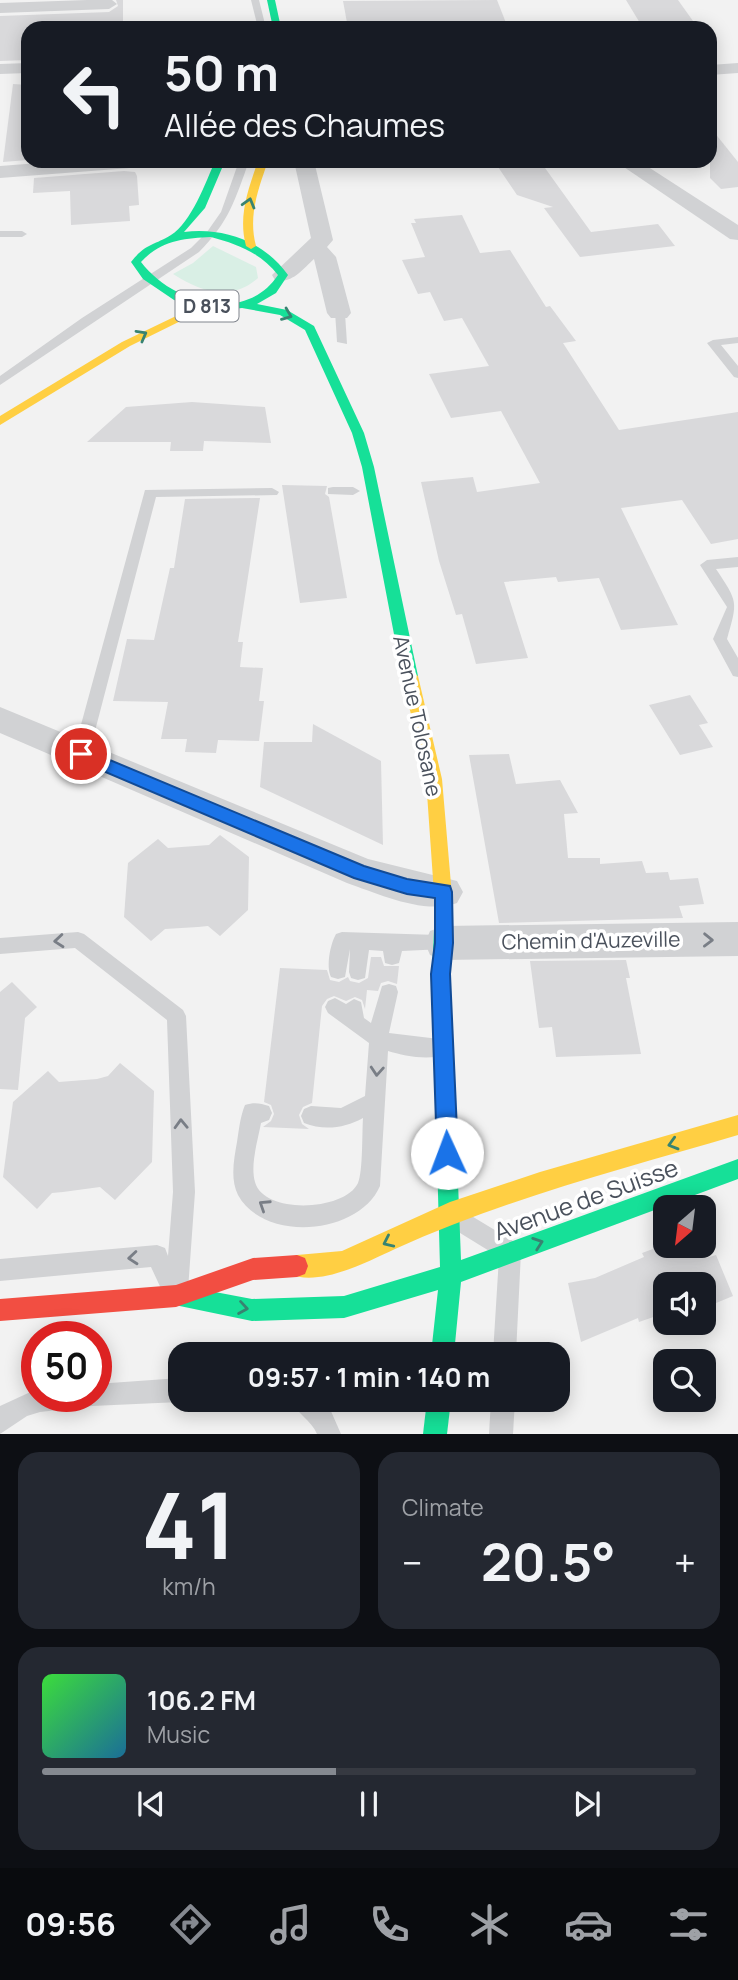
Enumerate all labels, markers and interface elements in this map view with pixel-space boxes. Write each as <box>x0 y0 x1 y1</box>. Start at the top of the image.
text: 50 m <box>164 39 279 106</box>
icon: left <box>49 49 140 140</box>
text: Allée des Chaumes <box>164 103 445 147</box>
one-way arrow <box>241 198 256 210</box>
road number: D 813 <box>176 290 238 322</box>
one-way arrow <box>280 306 292 320</box>
one-way arrow <box>135 330 147 343</box>
street label: Avenue Tolosane <box>387 633 449 799</box>
pin <box>51 724 111 784</box>
icon: arrive <box>62 735 100 773</box>
street label: Chemin d'Auzeville <box>501 924 681 956</box>
one-way arrow <box>53 933 64 948</box>
one-way arrow <box>703 933 714 948</box>
one-way arrow <box>370 1065 385 1076</box>
position arrow <box>410 1116 484 1190</box>
one-way arrow <box>173 1118 188 1129</box>
one-way arrow <box>667 1136 679 1151</box>
street label: Avenue de Suisse <box>489 1150 682 1247</box>
north arrow <box>653 1195 716 1258</box>
map controls <box>653 1195 716 1412</box>
one-way arrow <box>259 1201 272 1214</box>
one-way arrow <box>383 1234 395 1248</box>
one-way arrow <box>531 1237 543 1251</box>
one-way arrow <box>128 1250 139 1265</box>
button: sound <box>653 1272 716 1335</box>
one-way arrow <box>237 1300 249 1315</box>
speed limit sign: 50 <box>21 1321 112 1412</box>
button: search <box>653 1349 716 1412</box>
text: 09:57 · 1 min · 140 m <box>248 1359 490 1395</box>
text: 41 <box>141 1462 237 1586</box>
text: Climate <box>402 1491 484 1523</box>
text: 20.5° <box>481 1526 616 1597</box>
text: − <box>402 1536 423 1588</box>
text: + <box>674 1536 696 1588</box>
text: km/h <box>162 1570 216 1602</box>
text: 106.2 FM <box>147 1682 256 1718</box>
text: Music <box>147 1718 210 1750</box>
icon: previous <box>132 1785 170 1823</box>
icon: pause <box>350 1785 388 1823</box>
icon: next <box>568 1785 606 1823</box>
icon: directions <box>166 1900 215 1949</box>
icon: music <box>266 1900 315 1949</box>
icon: phone <box>365 1900 414 1949</box>
icon: climate <box>465 1900 514 1949</box>
icon: car <box>564 1900 613 1949</box>
icon: filters <box>664 1900 713 1949</box>
text: 09:56 <box>25 1902 116 1946</box>

